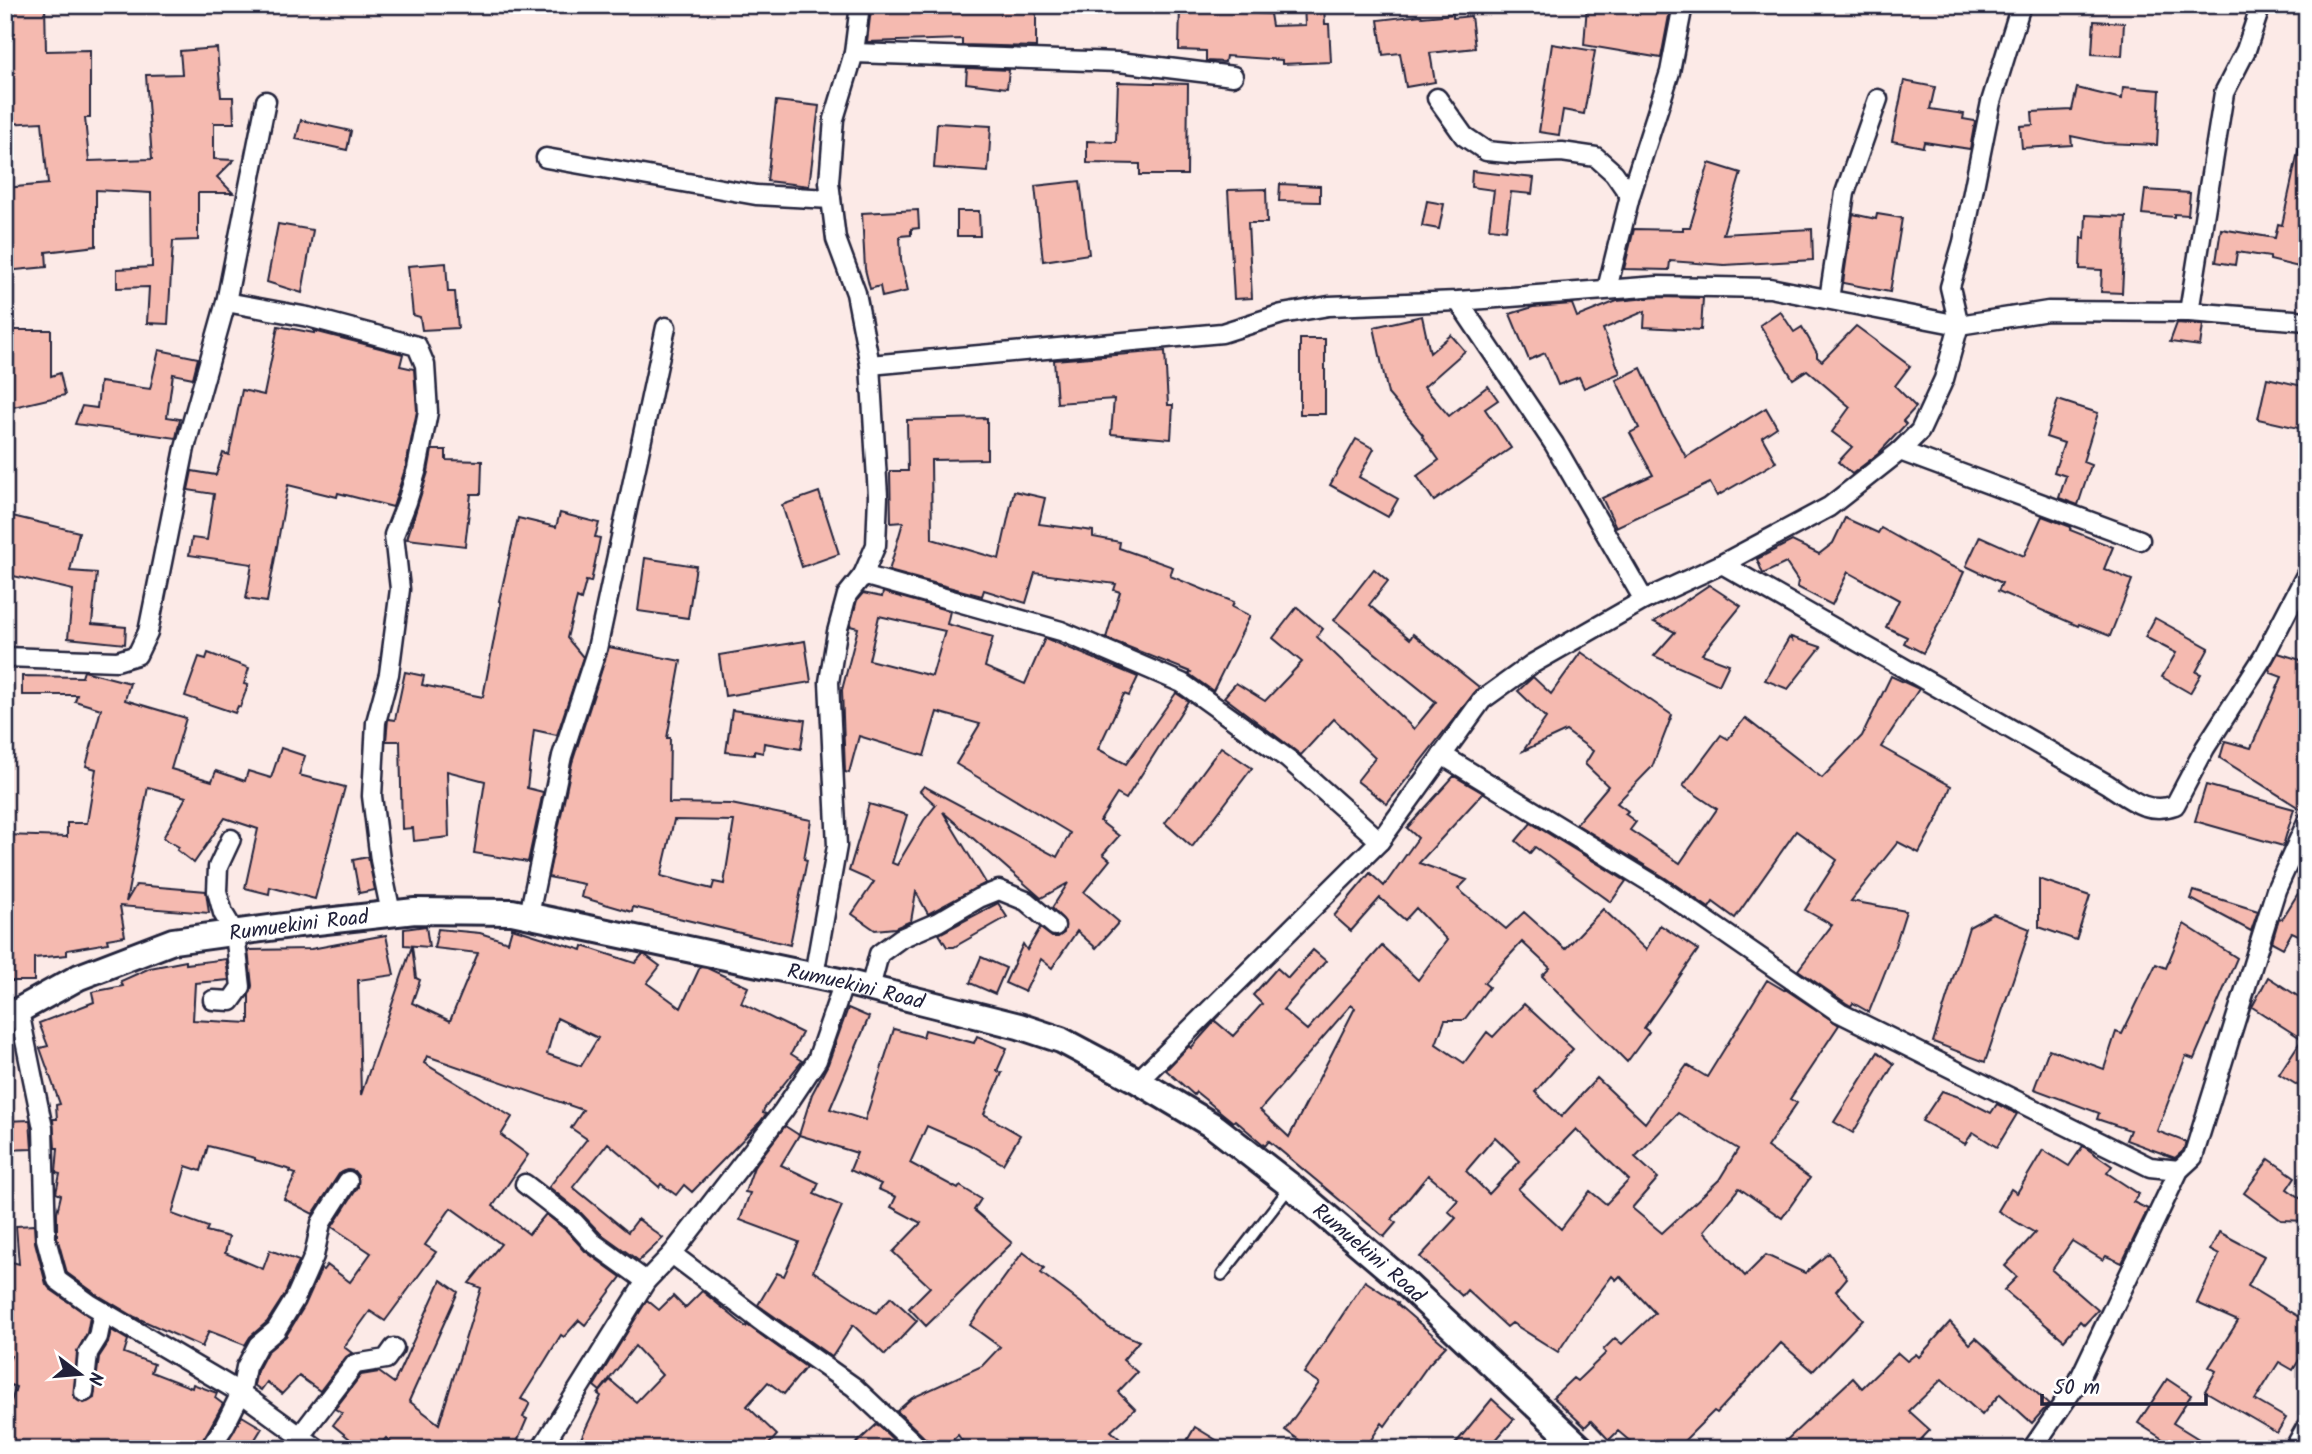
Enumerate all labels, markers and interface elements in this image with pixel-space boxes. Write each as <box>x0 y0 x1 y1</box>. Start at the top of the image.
street label: Rumuekini Road <box>227 901 371 951</box>
street label: Rumuekini Road <box>784 955 928 1020</box>
street label: Rumuekini Road <box>1304 1196 1433 1312</box>
north arrow <box>46 1338 116 1408</box>
scale bar <box>2042 1363 2207 1407</box>
text: N <box>78 1368 110 1388</box>
text: 50 m <box>2053 1372 2100 1405</box>

